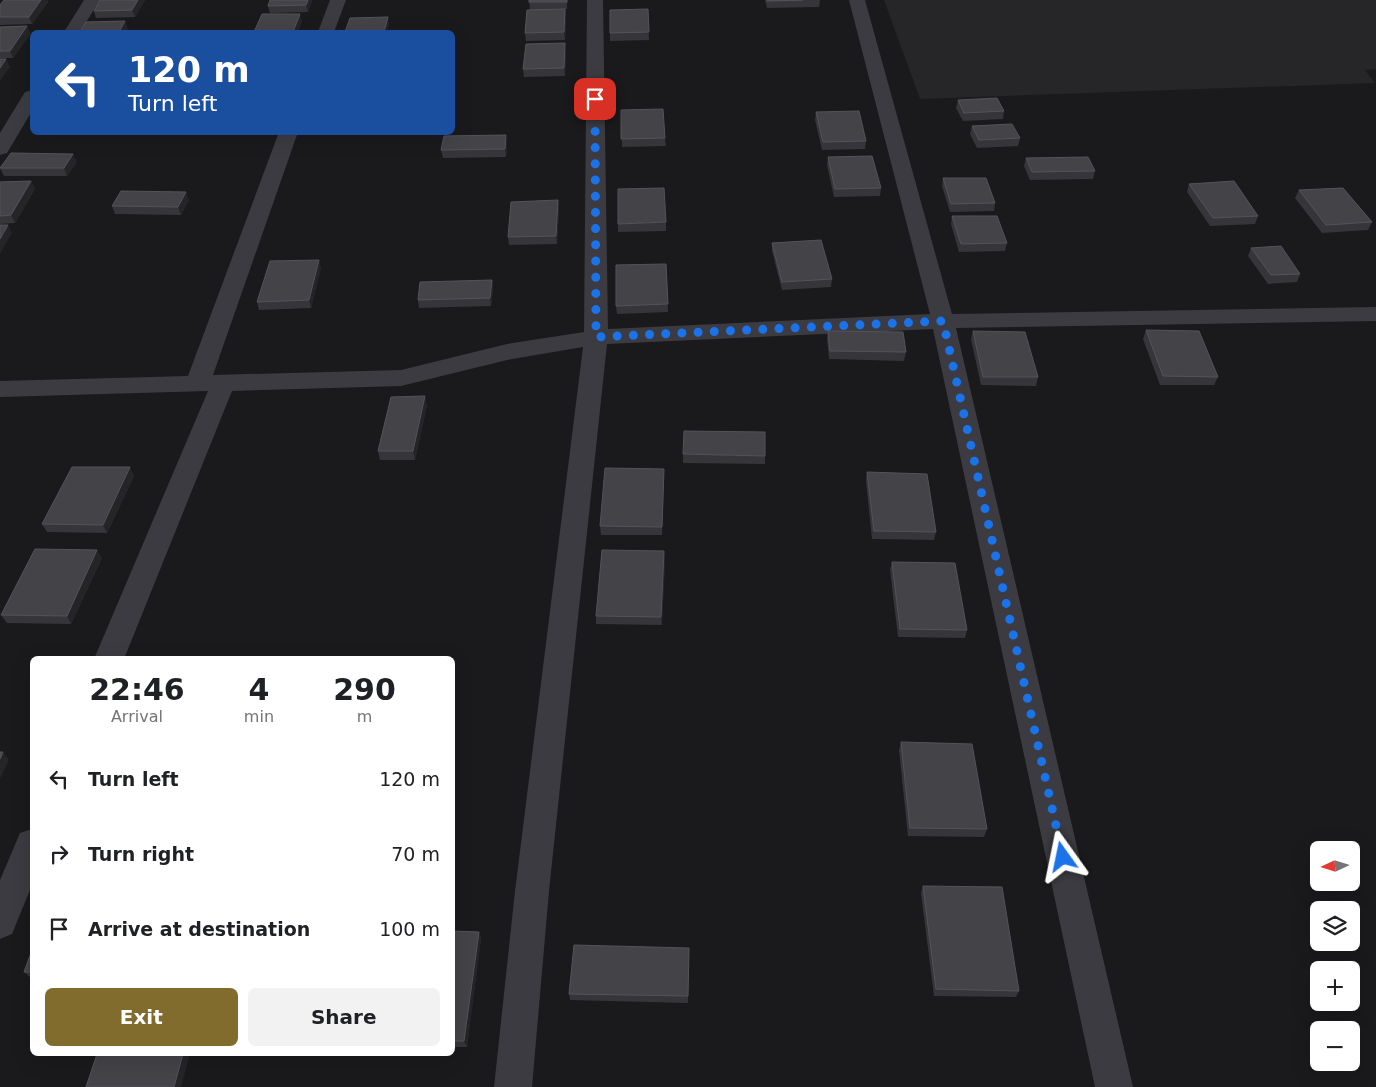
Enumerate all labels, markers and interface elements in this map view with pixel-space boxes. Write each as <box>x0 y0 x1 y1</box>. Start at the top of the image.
icon: left <box>45 50 110 115</box>
text: 120 m <box>128 50 250 90</box>
pin <box>574 78 616 120</box>
icon: arrive <box>581 85 609 113</box>
text: Turn left <box>128 91 217 116</box>
text: 22:46 <box>89 672 185 707</box>
text: 4 <box>248 672 269 707</box>
text: 290 <box>333 672 396 707</box>
text: Arrival <box>111 707 163 726</box>
text: min <box>244 707 274 726</box>
text: m <box>357 707 372 726</box>
icon: left <box>45 765 73 793</box>
text: Turn left <box>88 768 179 790</box>
text: 120 m <box>379 768 440 790</box>
position arrow <box>1036 830 1088 882</box>
icon: right <box>45 840 73 868</box>
north arrow <box>1310 841 1360 891</box>
map controls <box>1310 841 1360 1071</box>
text: Turn right <box>88 843 194 865</box>
text: 70 m <box>391 843 440 865</box>
button: layers <box>1310 901 1360 951</box>
icon: arrive <box>45 915 73 943</box>
text: Arrive at destination <box>88 918 310 940</box>
text: 100 m <box>379 918 440 940</box>
button: + <box>1310 961 1360 1011</box>
button: Exit <box>45 988 238 1046</box>
button: Share <box>248 988 440 1046</box>
button: − <box>1310 1021 1360 1071</box>

